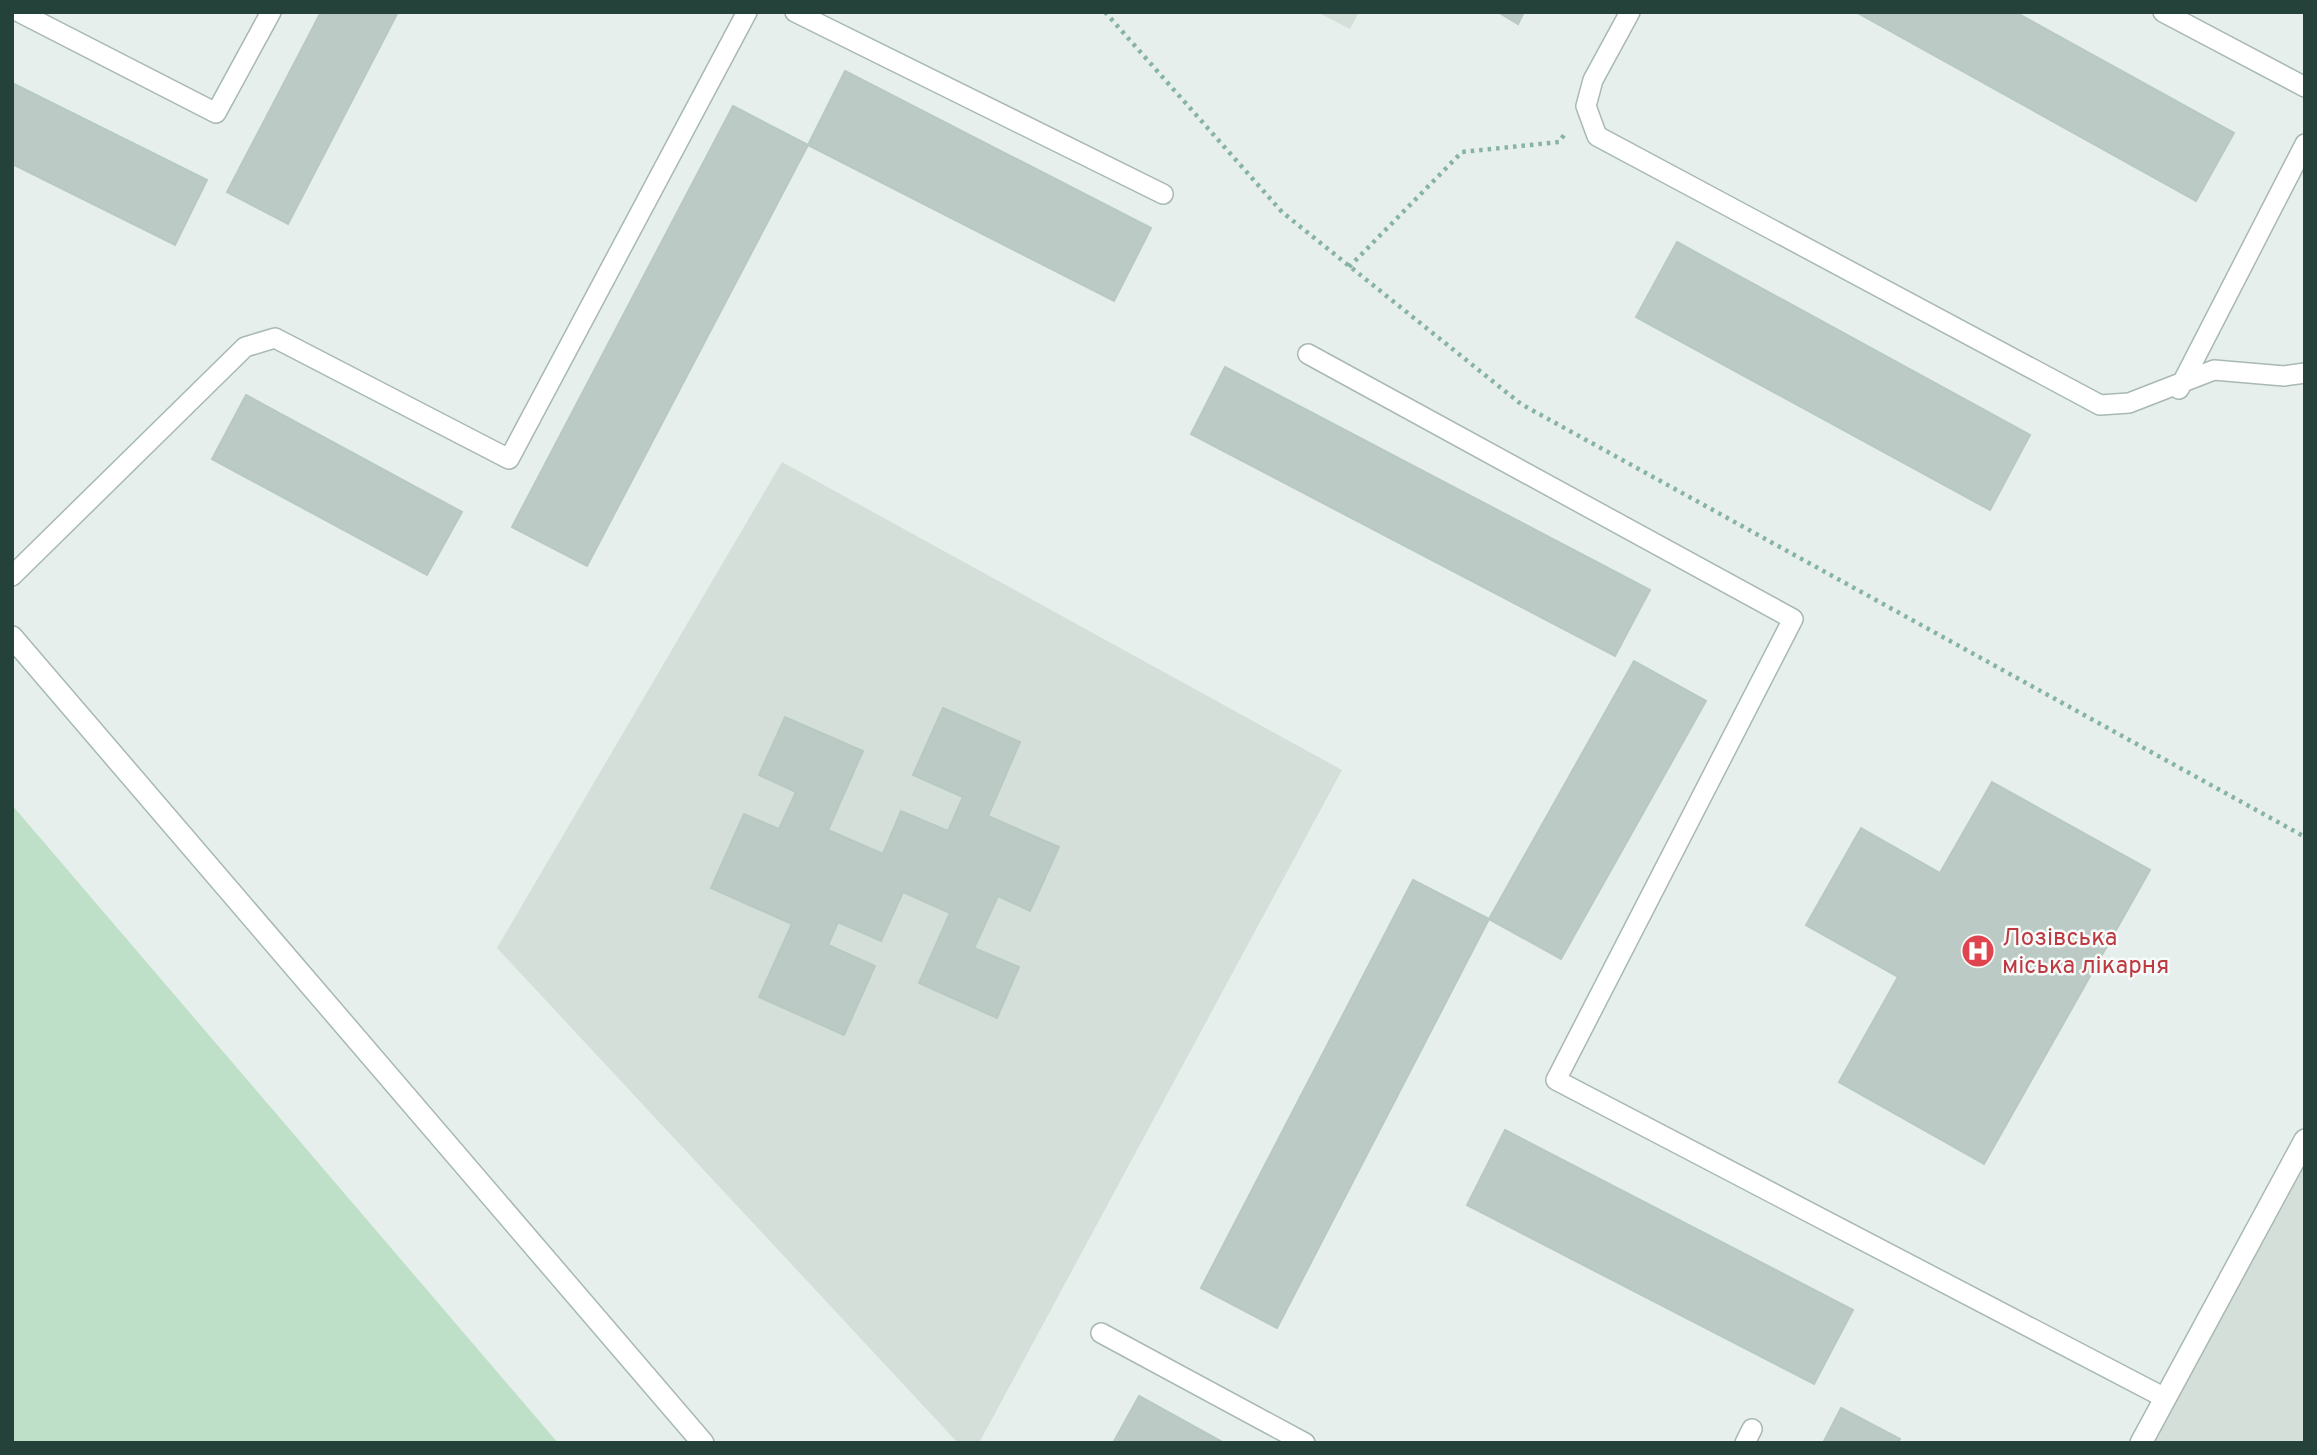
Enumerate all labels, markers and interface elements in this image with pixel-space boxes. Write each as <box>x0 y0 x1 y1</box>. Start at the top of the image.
place label: Лозівська міська лікарня <box>2002 924 2169 982</box>
hospital icon: Лозівська міська лікарня <box>1959 932 1997 970</box>

